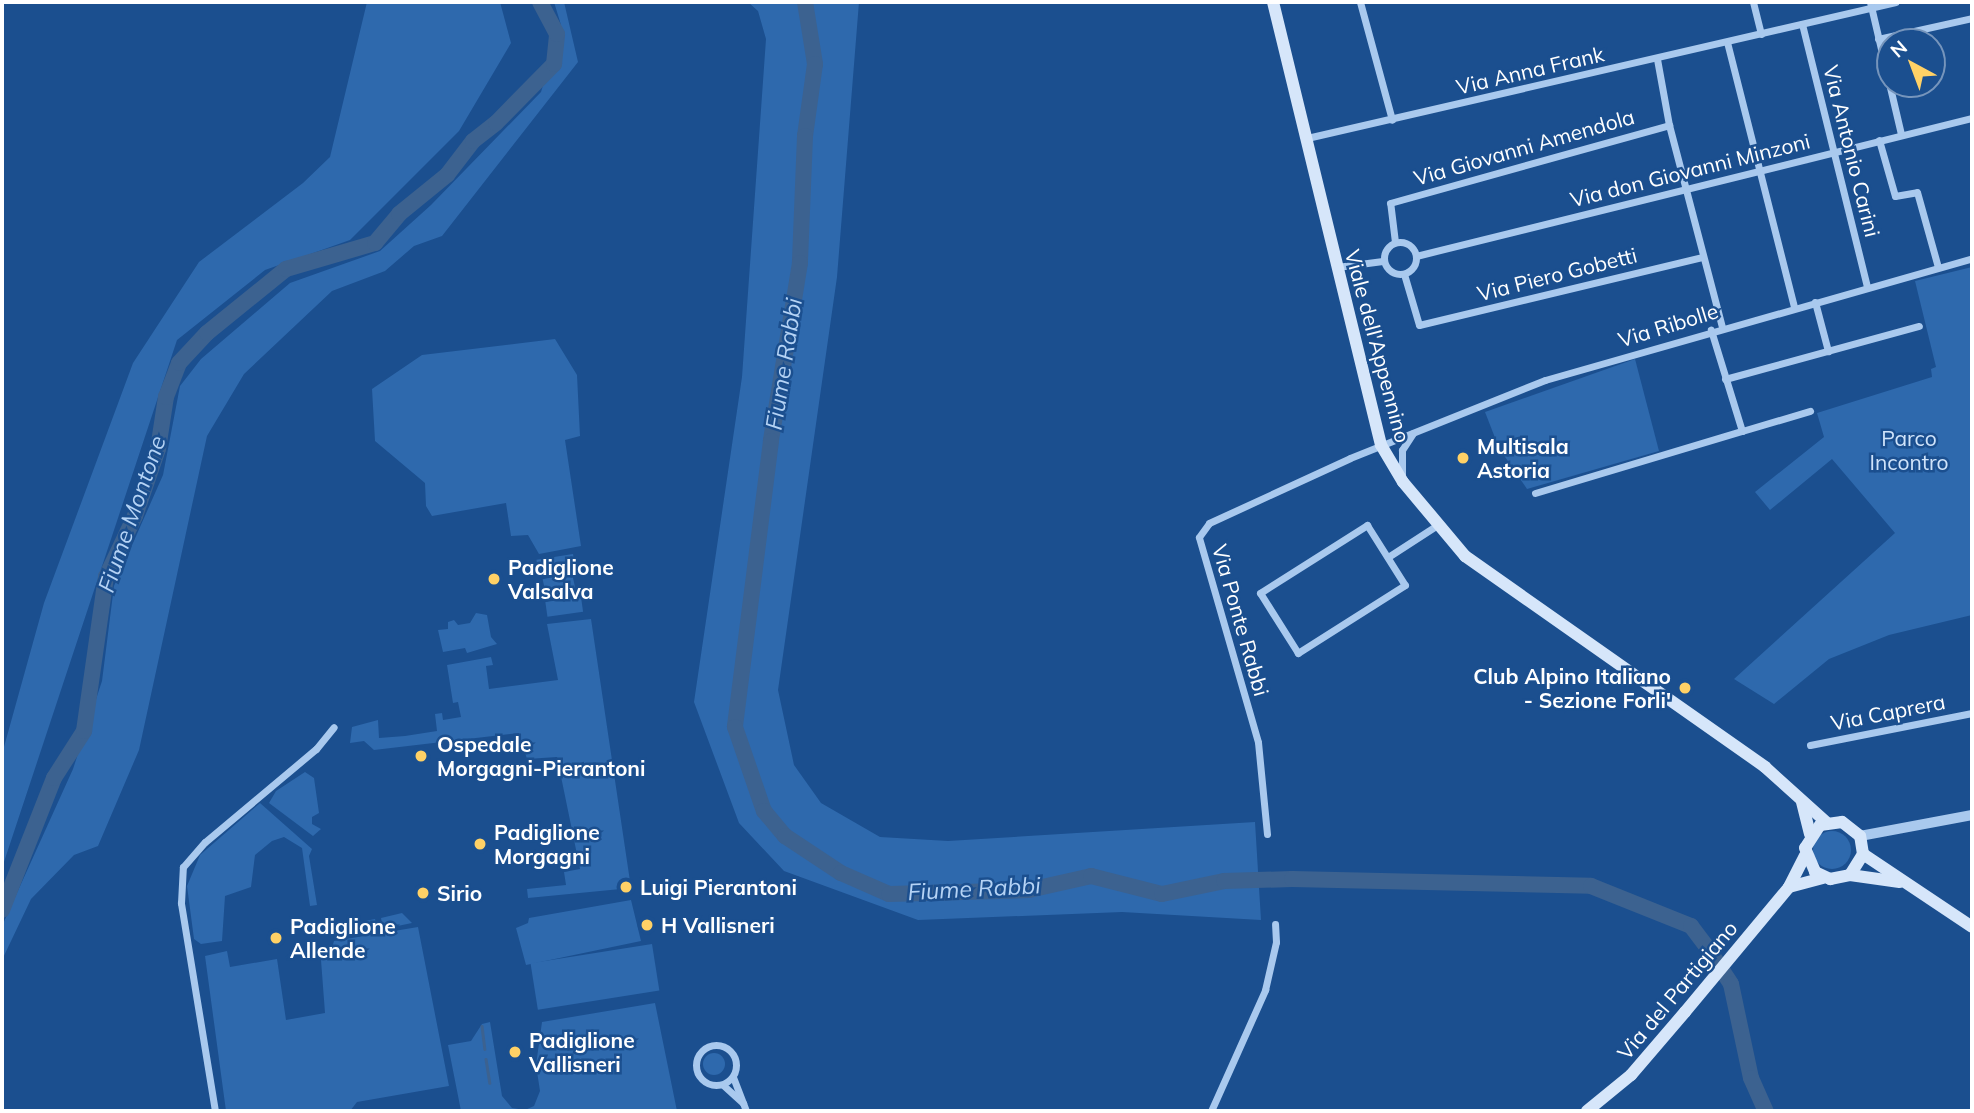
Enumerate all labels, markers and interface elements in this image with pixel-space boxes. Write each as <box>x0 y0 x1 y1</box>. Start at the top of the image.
north arrow <box>1876 28 1946 98</box>
text: N <box>1885 35 1912 62</box>
street label: Via Anna Frank <box>1454 41 1606 99</box>
street label: Via Antonio Carini <box>1818 63 1886 239</box>
street label: Via Giovanni Amendola <box>1411 103 1637 191</box>
street label: Via don Giovanni Minzoni <box>1567 128 1813 212</box>
street label: Via Piero Gobetti <box>1475 242 1639 306</box>
street label: Viale dell'Appennino <box>1340 247 1416 445</box>
water label: Fiume Rabbi <box>760 296 808 432</box>
street label: Via Ribolle <box>1615 298 1721 352</box>
park label: Parco Incontro <box>1869 425 1949 475</box>
water label: Fiume Montone <box>92 432 172 596</box>
place label: Multisala Astoria <box>1477 433 1569 483</box>
marker: Multisala Astoria <box>1455 450 1471 466</box>
street label: Via Ponte Rabbi <box>1207 541 1275 699</box>
place label: Padiglione Valsalva <box>508 554 614 604</box>
marker: Padiglione Valsalva <box>486 571 502 587</box>
place label: Club Alpino Italiano - Sezione Forli' <box>1473 663 1671 713</box>
marker: Club Alpino Italiano - Sezione Forli' <box>1677 680 1693 696</box>
street label: Via Caprera <box>1829 689 1947 735</box>
place label: Ospedale Morgagni-Pierantoni <box>437 731 646 781</box>
marker: Ospedale Morgagni-Pierantoni <box>411 746 431 766</box>
place label: Padiglione Morgagni <box>494 819 600 869</box>
marker: Padiglione Morgagni <box>472 836 488 852</box>
water label: Fiume Rabbi <box>907 872 1041 906</box>
place label: Luigi Pierantoni <box>640 874 797 900</box>
marker: Luigi Pierantoni <box>618 879 634 895</box>
place label: Sirio <box>437 880 482 906</box>
marker: Sirio <box>415 885 431 901</box>
place label: H Vallisneri <box>661 912 775 938</box>
place label: Padiglione Allende <box>290 913 396 963</box>
street label: Via del Partigiano <box>1612 916 1742 1064</box>
marker: H Vallisneri <box>639 917 655 933</box>
marker: Padiglione Allende <box>268 930 284 946</box>
place label: Padiglione Vallisneri <box>529 1027 635 1077</box>
marker: Padiglione Vallisneri <box>507 1044 523 1060</box>

